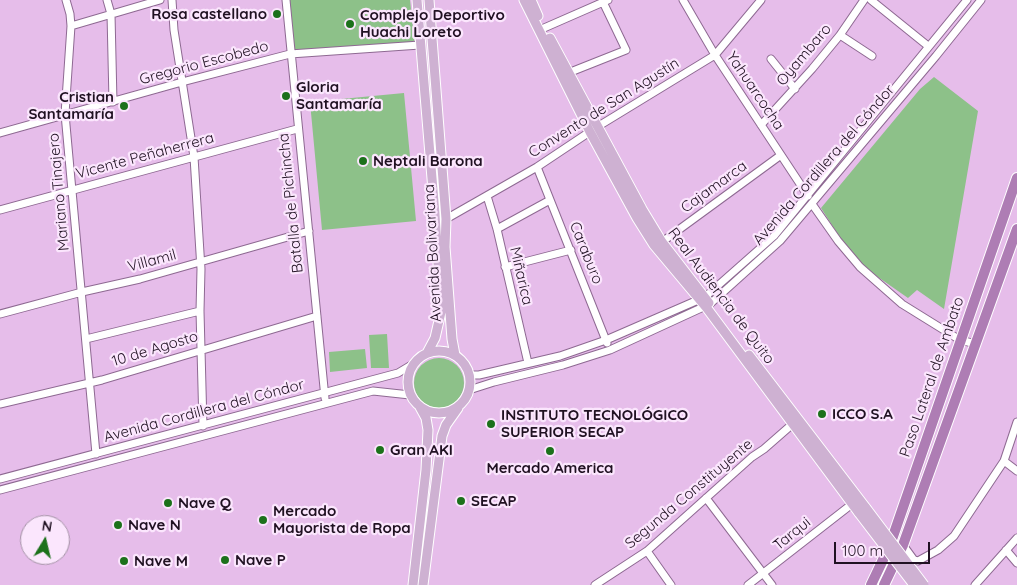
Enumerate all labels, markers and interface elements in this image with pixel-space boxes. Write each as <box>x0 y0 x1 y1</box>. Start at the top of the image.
place label: Rosa castellano <box>151 5 267 23</box>
place label: Complejo Deportivo Huachi Loreto <box>360 6 505 41</box>
marker: Rosa castellano <box>271 8 283 20</box>
marker: Complejo Deportivo Huachi Loreto <box>344 18 356 30</box>
street label: Oyambaro <box>773 20 835 90</box>
street label: Gregorio Escobedo <box>138 37 270 89</box>
street label: Yahuarcocha <box>722 48 788 134</box>
street label: Convento de San Agustín <box>525 54 683 162</box>
place label: Gloria Santamaría <box>296 78 382 113</box>
street label: Avenida Cordillera del Cóndor <box>749 81 899 249</box>
place label: Cristian Santamaría <box>28 88 114 123</box>
marker: Gloria Santamaría <box>280 90 292 102</box>
marker: Cristian Santamaría <box>118 100 130 112</box>
street label: Vicente Peñaherrera <box>74 129 216 183</box>
street label: Mariano Tinajero <box>45 132 73 252</box>
street label: Batalla de Pichincha <box>275 132 307 274</box>
place label: Neptali Barona <box>373 152 483 170</box>
marker: Neptali Barona <box>357 155 369 167</box>
street label: Cajamarca <box>678 157 750 217</box>
street label: Avenida Bolivariana <box>420 184 446 322</box>
street label: Caraburo <box>565 219 607 287</box>
street label: Real Audiencia de Quito <box>664 224 778 368</box>
street label: Miñarica <box>506 245 536 307</box>
street label: Villamil <box>126 246 178 276</box>
street label: Paso Lateral de Ambato <box>896 295 968 459</box>
street label: 10 de Agosto <box>110 327 200 371</box>
street label: Avenida Cordillera del Cóndor <box>102 376 306 446</box>
place label: ICCO S.A <box>832 405 893 423</box>
place label: INSTITUTO TECNOLÓGICO SUPERIOR SECAP <box>501 406 688 441</box>
marker: ICCO S.A <box>816 408 828 420</box>
marker: INSTITUTO TECNOLÓGICO SUPERIOR SECAP <box>485 418 497 430</box>
street label: Segunda Constituyente <box>622 435 756 553</box>
place label: Gran AKI <box>390 441 453 459</box>
marker: Gran AKI <box>374 444 386 456</box>
marker: Mercado America <box>544 445 556 457</box>
place label: Mercado America <box>486 459 614 477</box>
place label: SECAP <box>471 492 517 510</box>
place label: Nave Q <box>178 494 231 512</box>
marker: SECAP <box>455 495 467 507</box>
marker: Nave Q <box>162 497 174 509</box>
place label: Mercado Mayorista de Ropa <box>273 502 411 537</box>
street label: Tarqui <box>770 513 814 555</box>
marker: Mercado Mayorista de Ropa <box>257 514 269 526</box>
north arrow <box>20 515 70 565</box>
text: N <box>41 516 54 536</box>
place label: Nave N <box>128 516 181 534</box>
marker: Nave N <box>112 519 124 531</box>
scale bar <box>837 532 933 564</box>
text: 100 m <box>842 541 883 560</box>
place label: Nave P <box>235 551 286 569</box>
place label: Nave M <box>134 552 188 570</box>
marker: Nave P <box>219 554 231 566</box>
marker: Nave M <box>118 555 130 567</box>

